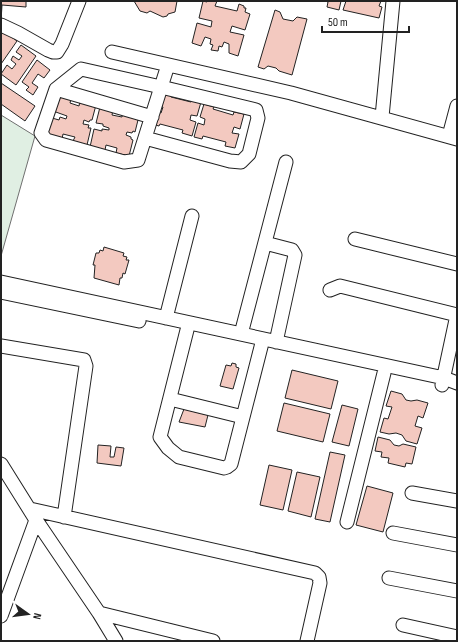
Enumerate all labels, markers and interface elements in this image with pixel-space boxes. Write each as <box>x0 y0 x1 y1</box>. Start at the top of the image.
scale bar <box>322 8 409 34</box>
text: 50 m <box>328 15 348 30</box>
north arrow <box>8 594 48 634</box>
text: N <box>30 612 44 621</box>

